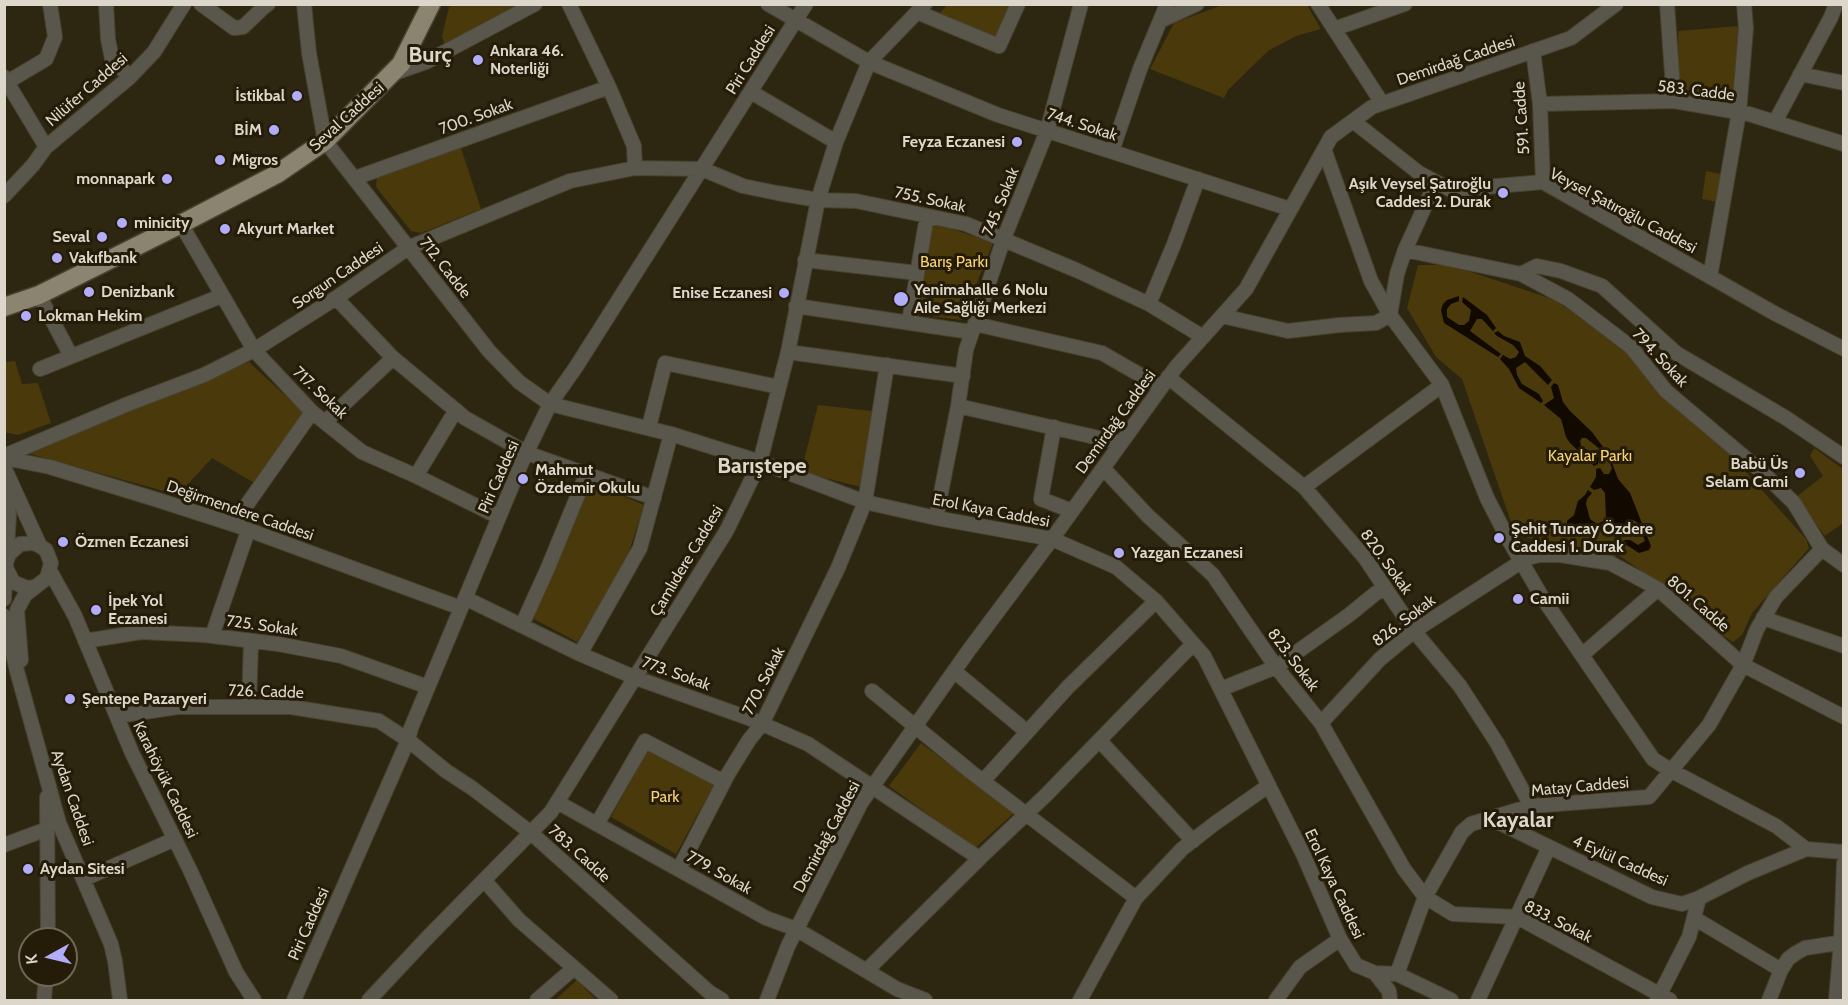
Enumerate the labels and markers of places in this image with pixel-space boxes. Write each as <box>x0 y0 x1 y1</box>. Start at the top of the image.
place label: Ankara 46. Noterliği <box>490 41 564 79</box>
marker: Ankara 46. Noterliği <box>471 53 485 67</box>
place label: İstikbal <box>235 86 285 106</box>
marker: İstikbal <box>290 89 304 103</box>
place label: BİM <box>234 120 262 140</box>
marker: BİM <box>267 123 281 137</box>
place label: Feyza Eczanesi <box>902 132 1005 152</box>
marker: Feyza Eczanesi <box>1010 135 1024 149</box>
place label: Migros <box>232 150 278 170</box>
marker: Migros <box>213 153 227 167</box>
place label: monnapark <box>76 169 155 189</box>
marker: monnapark <box>160 172 174 186</box>
place label: Aşık Veysel Şatıroğlu Caddesi 2. Durak <box>1349 174 1491 212</box>
marker: Aşık Veysel Şatıroğlu Caddesi 2. Durak <box>1496 186 1510 200</box>
place label: minicity <box>134 213 190 233</box>
marker: minicity <box>115 216 129 230</box>
place label: Akyurt Market <box>237 219 334 239</box>
marker: Akyurt Market <box>218 222 232 236</box>
place label: Seval <box>53 227 90 247</box>
marker: Seval <box>95 230 109 244</box>
place label: Vakıfbank <box>69 248 137 268</box>
marker: Vakıfbank <box>50 251 64 265</box>
place label: Yenimahalle 6 Nolu Aile Sağlığı Merkezi <box>914 280 1048 318</box>
place label: Denizbank <box>101 282 175 302</box>
place label: Enise Eczanesi <box>672 283 772 303</box>
marker: Denizbank <box>82 285 96 299</box>
marker: Enise Eczanesi <box>777 286 791 300</box>
marker: Yenimahalle 6 Nolu Aile Sağlığı Merkezi <box>892 290 910 308</box>
place label: Lokman Hekim <box>38 306 142 326</box>
marker: Lokman Hekim <box>19 309 33 323</box>
place label: Babü Üs Selam Cami <box>1705 454 1788 492</box>
place label: Mahmut Özdemir Okulu <box>535 460 640 498</box>
marker: Babü Üs Selam Cami <box>1793 466 1807 480</box>
marker: Mahmut Özdemir Okulu <box>516 472 530 486</box>
place label: Şehit Tuncay Özdere Caddesi 1. Durak <box>1511 519 1653 557</box>
marker: Şehit Tuncay Özdere Caddesi 1. Durak <box>1492 531 1506 545</box>
place label: Özmen Eczanesi <box>75 532 189 552</box>
marker: Özmen Eczanesi <box>56 535 70 549</box>
place label: Yazgan Eczanesi <box>1131 543 1243 563</box>
marker: Yazgan Eczanesi <box>1112 546 1126 560</box>
place label: Camii <box>1530 589 1569 609</box>
place label: İpek Yol Eczanesi <box>108 591 167 629</box>
marker: Camii <box>1511 592 1525 606</box>
marker: İpek Yol Eczanesi <box>89 603 103 617</box>
place label: Şentepe Pazaryeri <box>82 689 207 709</box>
marker: Şentepe Pazaryeri <box>63 692 77 706</box>
place label: Aydan Sitesi <box>40 859 125 879</box>
marker: Aydan Sitesi <box>21 862 35 876</box>

